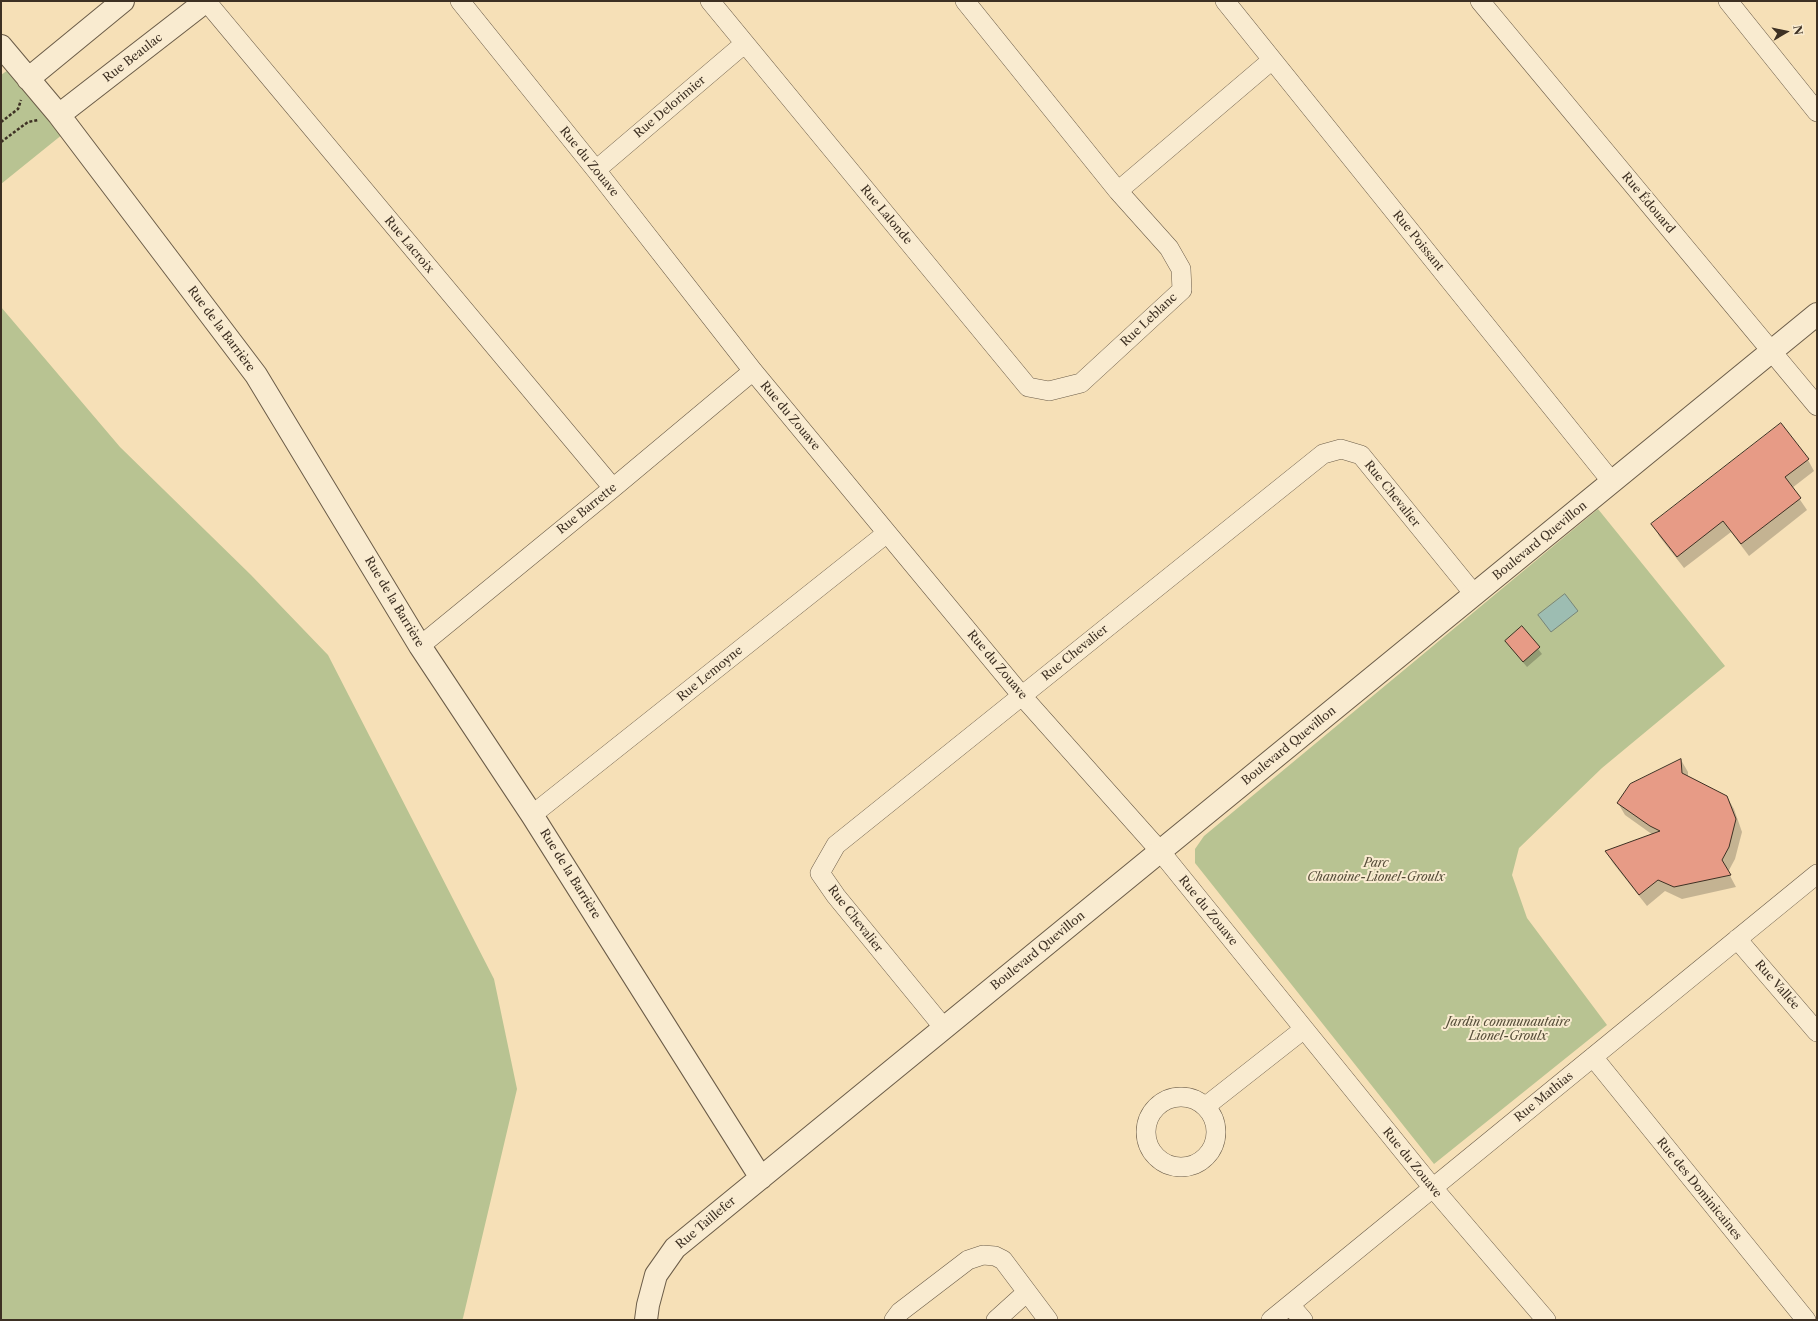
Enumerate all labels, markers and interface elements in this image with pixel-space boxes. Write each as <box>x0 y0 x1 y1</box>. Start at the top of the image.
north arrow <box>1766 12 1806 52</box>
text: N <box>1790 24 1806 36</box>
street label: Rue Beaulac <box>101 30 165 86</box>
street label: Rue Delorimier <box>631 73 709 141</box>
street label: Rue du Zouave <box>556 124 622 200</box>
street label: Rue Édouard <box>1618 170 1678 236</box>
street label: Rue Lalonde <box>857 183 915 247</box>
street label: Rue Poissant <box>1389 208 1447 274</box>
street label: Rue Lacroix <box>381 214 437 276</box>
street label: Rue de la Barrière <box>184 283 258 375</box>
street label: Rue Leblanc <box>1118 290 1180 350</box>
street label: Rue du Zouave <box>757 379 823 453</box>
street label: Rue Chevalier <box>1361 458 1423 530</box>
street label: Rue Barrette <box>554 481 620 537</box>
street label: Boulevard Quevillon <box>1490 499 1590 583</box>
street label: Rue de la Barrière <box>361 554 427 650</box>
street label: Rue Chevalier <box>1039 622 1111 684</box>
street label: Rue du Zouave <box>964 628 1030 702</box>
street label: Rue Lemoyne <box>674 643 746 705</box>
street label: Boulevard Quevillon <box>1239 704 1339 788</box>
street label: Rue de la Barrière <box>537 826 603 922</box>
park label: Parc Chanoine-Lionel-Groulx <box>1307 857 1445 885</box>
street label: Rue du Zouave <box>1175 873 1241 949</box>
street label: Rue Chevalier <box>824 883 886 955</box>
street label: Boulevard Quevillon <box>988 909 1088 993</box>
street label: Rue Vallée <box>1752 957 1802 1013</box>
park label: Jardin communautaire Lionel-Groulx <box>1446 1016 1570 1044</box>
street label: Rue Mathias <box>1512 1069 1576 1125</box>
street label: Rue du Zouave <box>1379 1125 1445 1201</box>
street label: Rue des Dominicaines <box>1653 1135 1745 1243</box>
street label: Rue Taillefer <box>673 1194 739 1252</box>

